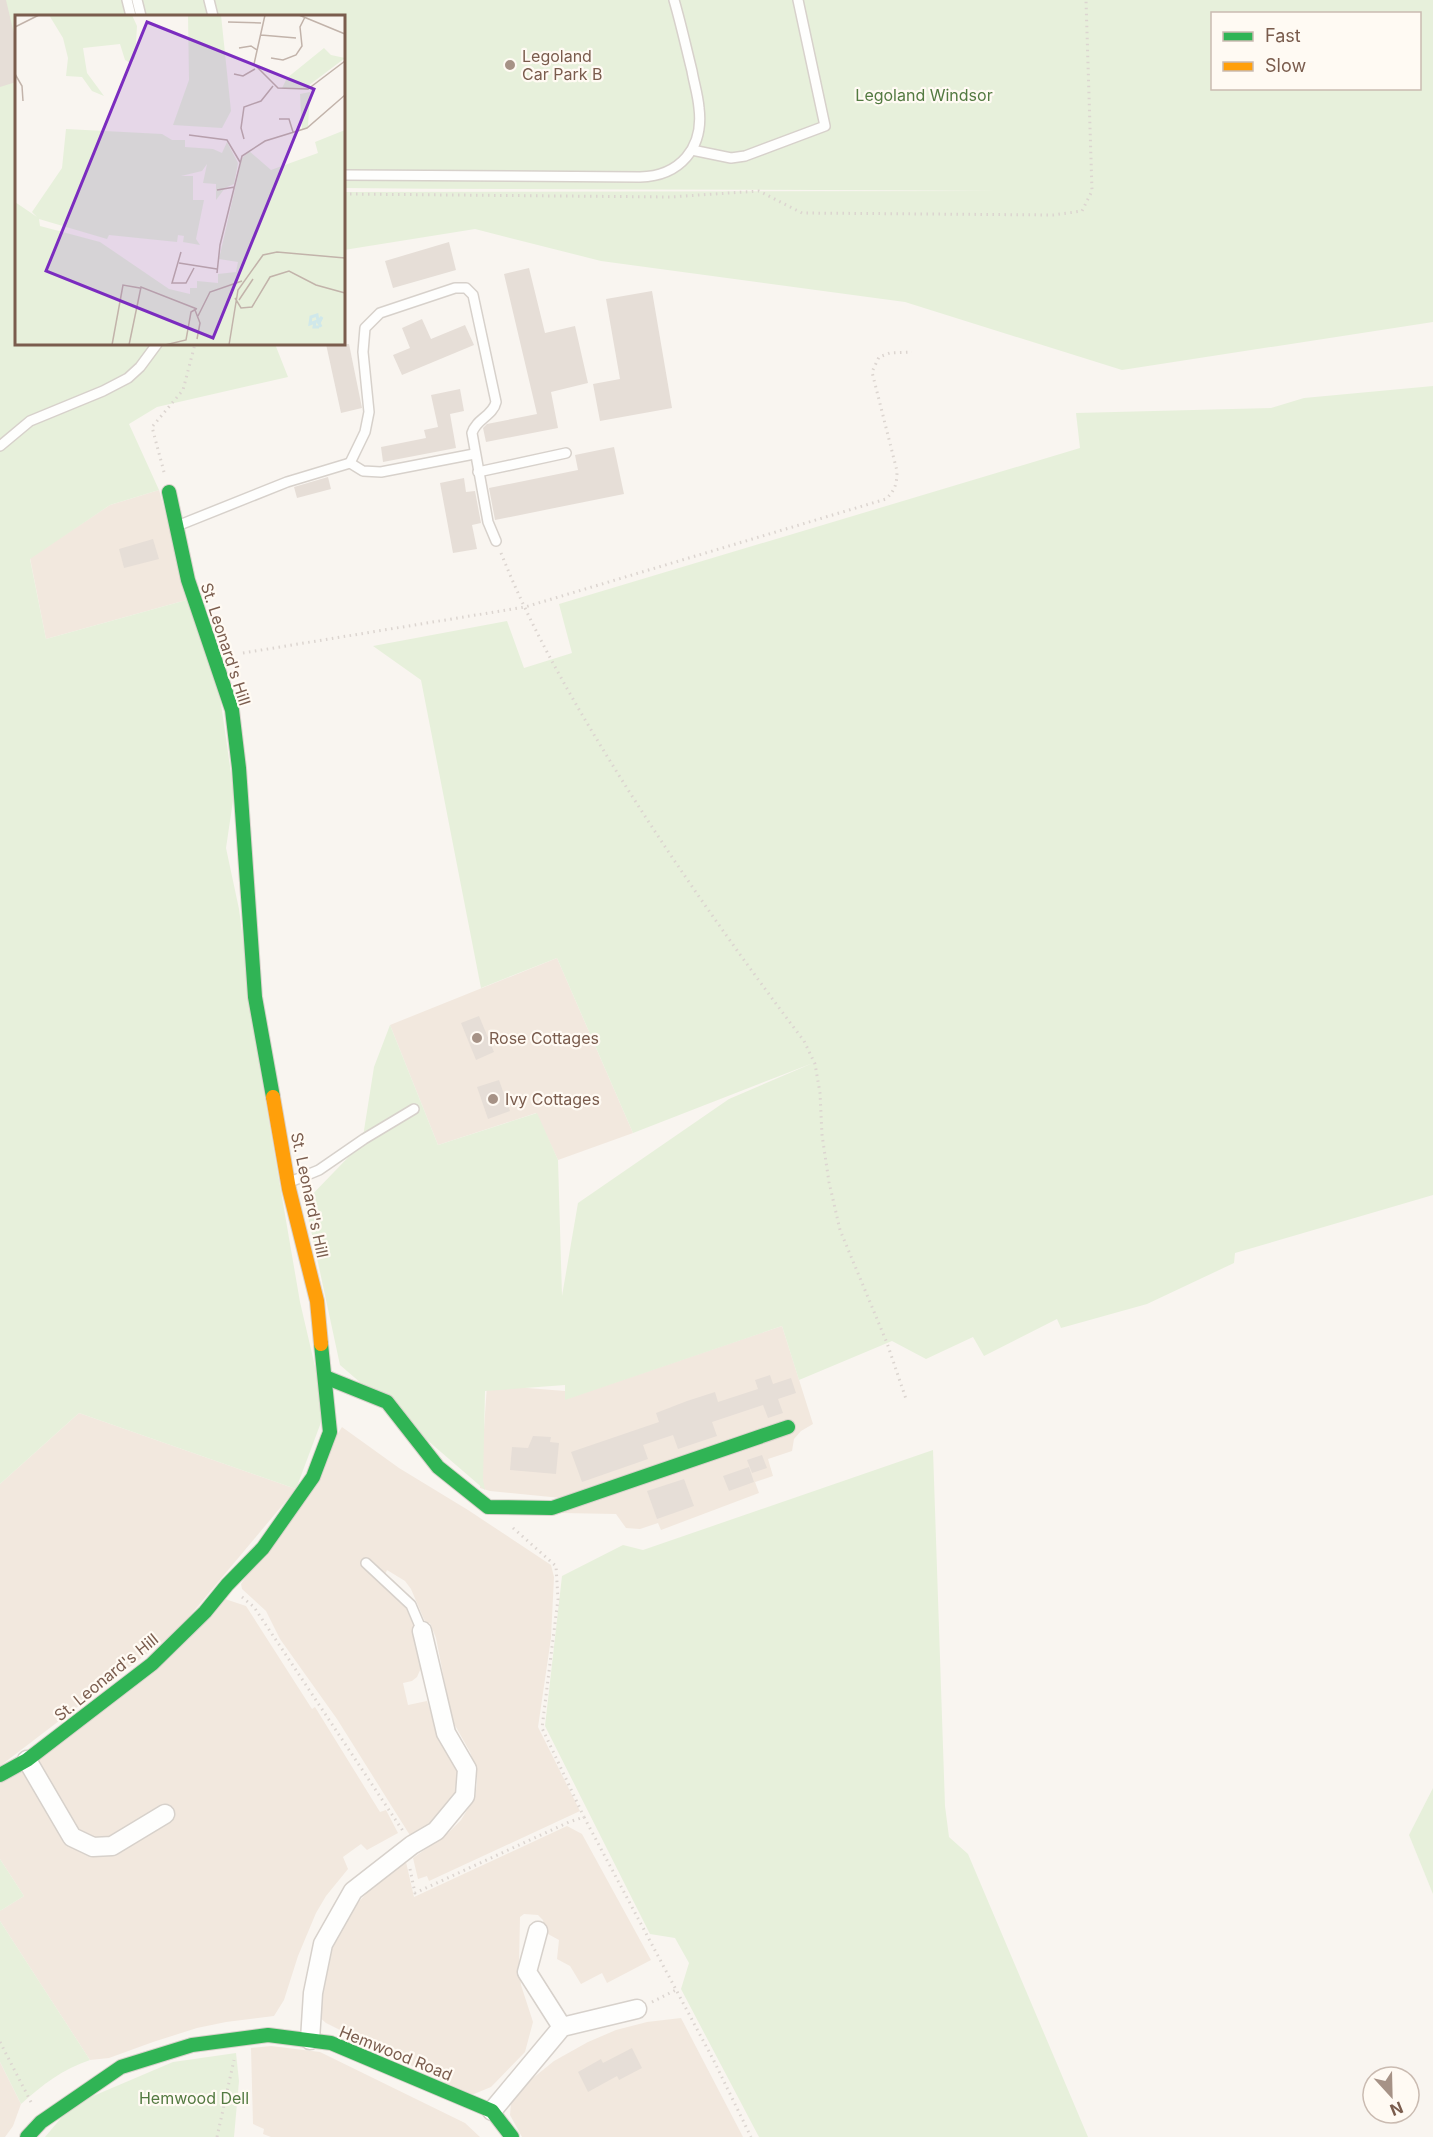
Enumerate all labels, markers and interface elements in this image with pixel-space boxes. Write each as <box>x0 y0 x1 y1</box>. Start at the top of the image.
legend <box>1211 12 1421 90</box>
inset map <box>15 15 345 345</box>
text: Fast <box>1265 25 1301 46</box>
place label: Legoland Car Park B <box>522 46 602 84</box>
text: Slow <box>1265 55 1306 76</box>
marker: Legoland Car Park B <box>503 58 517 72</box>
park label: Legoland Windsor <box>855 85 993 105</box>
street label: St. Leonard's Hill <box>197 580 255 708</box>
place label: Rose Cottages <box>489 1028 599 1048</box>
marker: Rose Cottages <box>470 1031 484 1045</box>
place label: Ivy Cottages <box>505 1089 600 1109</box>
marker: Ivy Cottages <box>486 1092 500 1106</box>
street label: St. Leonard's Hill <box>287 1130 333 1260</box>
street label: St. Leonard's Hill <box>50 1629 162 1725</box>
street label: Hemwood Road <box>337 2021 455 2085</box>
north arrow <box>1361 2065 1421 2125</box>
park label: Hemwood Dell <box>139 2088 249 2108</box>
text: N <box>1387 2097 1406 2120</box>

